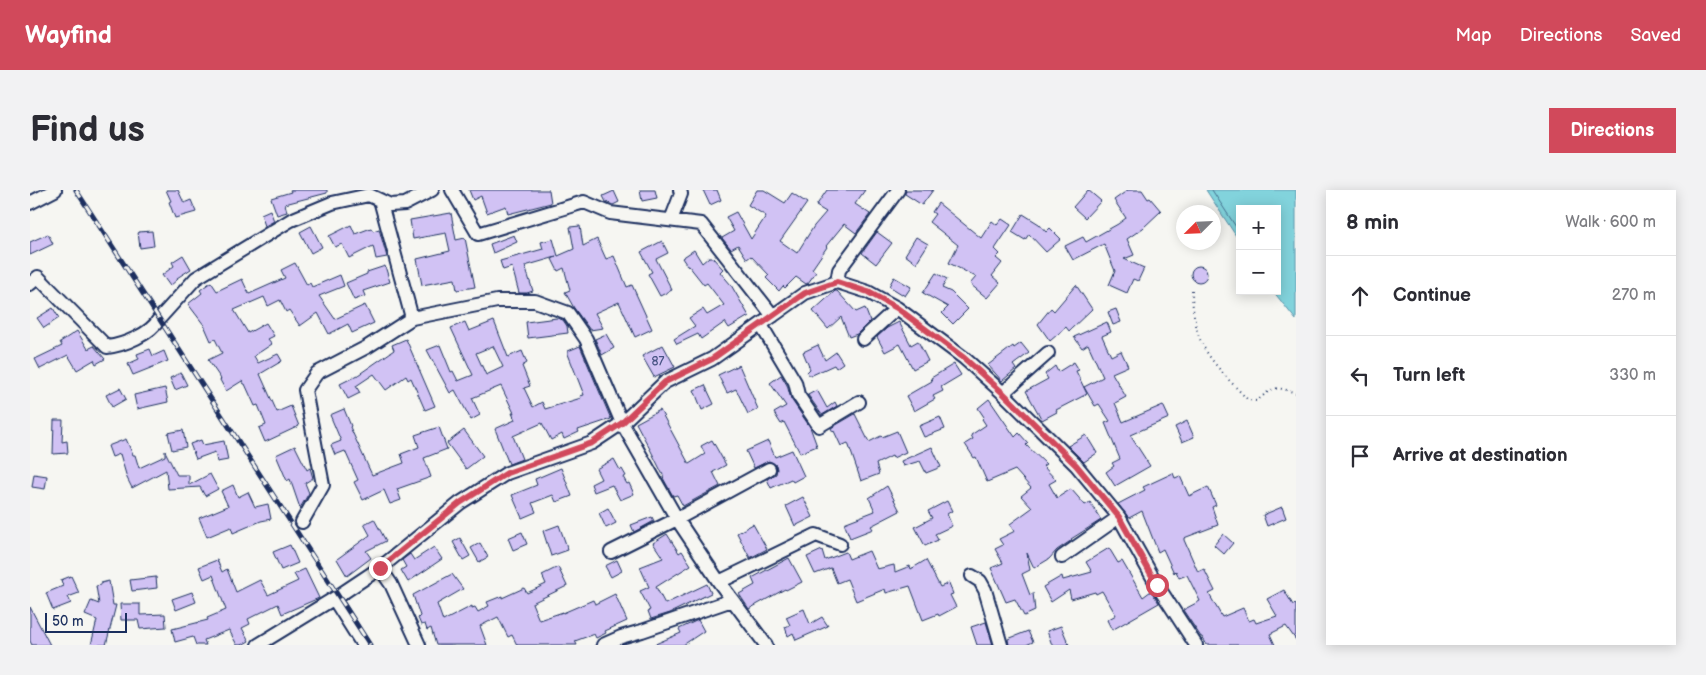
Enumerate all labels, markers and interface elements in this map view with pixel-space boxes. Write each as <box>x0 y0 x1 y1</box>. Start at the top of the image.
text: Wayfind <box>25 21 112 50</box>
text: Map <box>1456 25 1492 46</box>
text: Directions <box>1520 25 1602 46</box>
text: Saved <box>1630 25 1681 46</box>
button: Directions <box>1549 108 1676 153</box>
text: Find us <box>30 109 145 152</box>
north arrow <box>1176 205 1221 250</box>
map controls <box>1236 205 1281 295</box>
button: + <box>1236 205 1281 250</box>
text: 8 min <box>1346 210 1399 235</box>
text: Walk · 600 m <box>1565 213 1656 232</box>
button: − <box>1236 250 1281 295</box>
icon: ahead <box>1346 282 1374 310</box>
text: Continue <box>1393 284 1471 307</box>
text: 270 m <box>1612 286 1656 305</box>
house number: 87 <box>652 354 665 369</box>
icon: left <box>1346 362 1374 390</box>
text: Turn left <box>1393 364 1465 387</box>
text: 330 m <box>1609 366 1656 385</box>
icon: arrive <box>1346 442 1374 470</box>
text: Arrive at destination <box>1393 444 1568 467</box>
route end <box>369 557 392 580</box>
route start <box>1146 574 1169 597</box>
scale bar <box>45 610 128 633</box>
text: 50 m <box>52 613 84 630</box>

